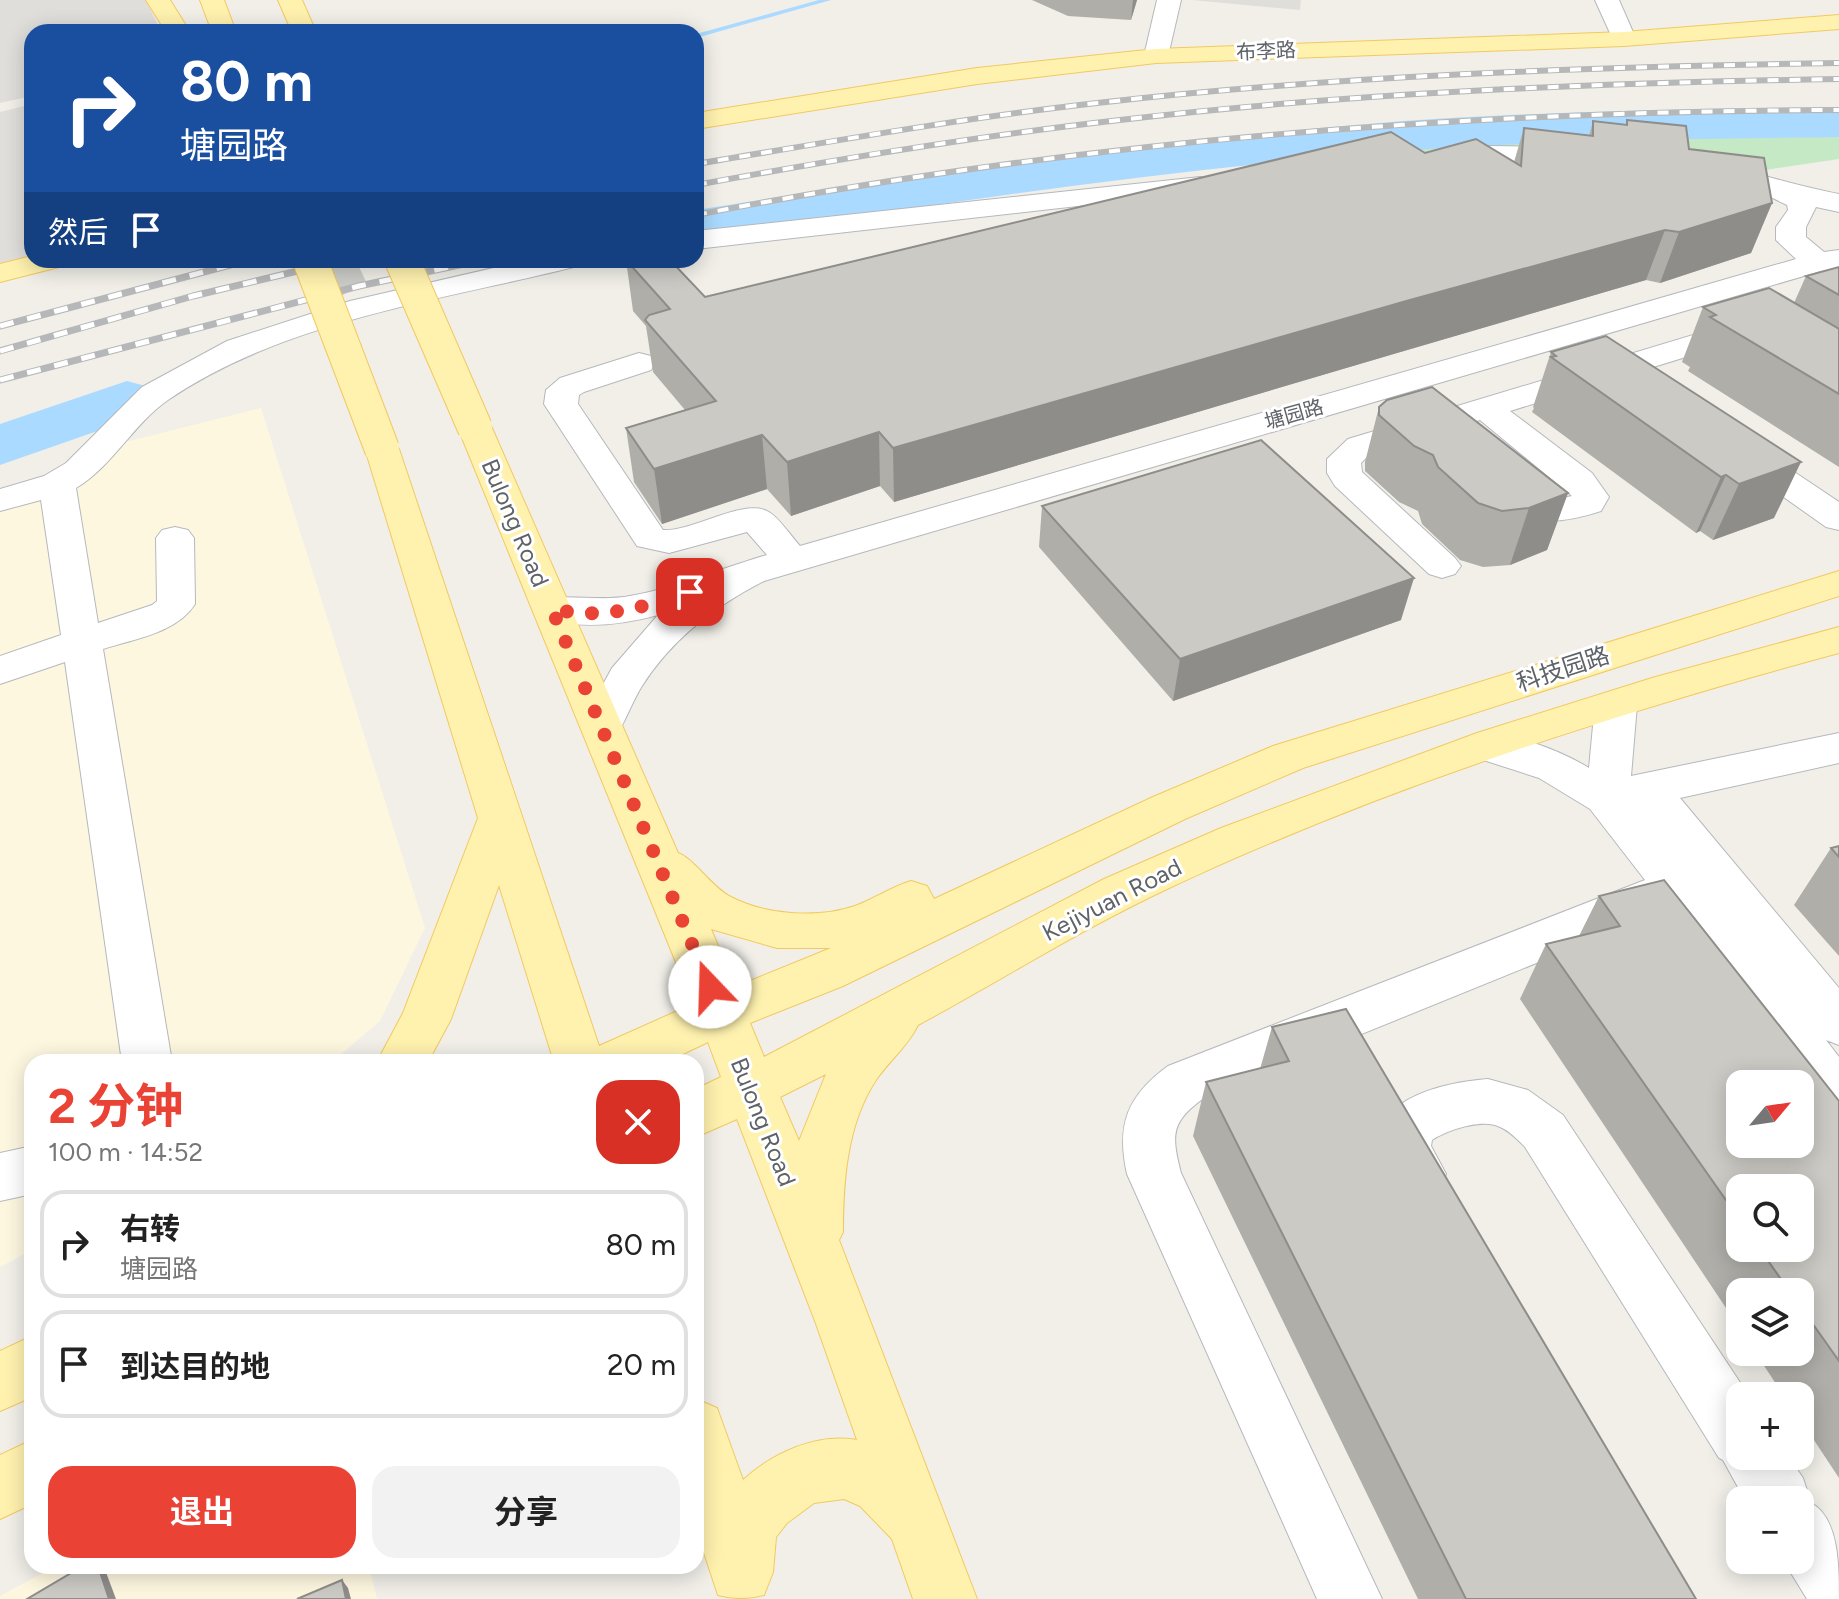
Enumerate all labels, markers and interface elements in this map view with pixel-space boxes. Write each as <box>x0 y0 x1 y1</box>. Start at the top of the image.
street label: 布李路 <box>1235 37 1297 65</box>
text: 80 m <box>180 48 313 115</box>
icon: right <box>48 56 152 160</box>
text: 塘园路 <box>180 124 288 167</box>
icon: arrive <box>124 208 168 252</box>
text: 然后 <box>48 214 108 251</box>
street label: 塘园路 <box>1262 394 1326 434</box>
street label: Bulong Road <box>476 455 555 591</box>
pin <box>656 558 724 626</box>
icon: arrive <box>668 570 712 614</box>
street label: 科技园路 <box>1513 640 1613 697</box>
street label: Kejiyuan Road <box>1037 852 1186 947</box>
position arrow <box>668 945 752 1029</box>
street label: Bulong Road <box>725 1053 802 1190</box>
north arrow <box>1726 1070 1814 1158</box>
map controls <box>1726 1070 1814 1574</box>
text: 2 分钟 <box>48 1077 183 1135</box>
button: close <box>596 1080 680 1164</box>
text: 100 m · 14:52 <box>48 1136 203 1168</box>
button: search <box>1726 1174 1814 1262</box>
text: 右转 <box>120 1210 180 1247</box>
icon: right <box>52 1222 96 1266</box>
text: 80 m <box>605 1226 676 1263</box>
text: 塘园路 <box>120 1253 198 1285</box>
button: layers <box>1726 1278 1814 1366</box>
icon: arrive <box>52 1342 96 1386</box>
text: 20 m <box>607 1346 676 1383</box>
text: 到达目的地 <box>120 1348 270 1385</box>
button: + <box>1726 1382 1814 1470</box>
button: 退出 <box>48 1466 356 1558</box>
button: 分享 <box>372 1466 680 1558</box>
button: − <box>1726 1486 1814 1574</box>

